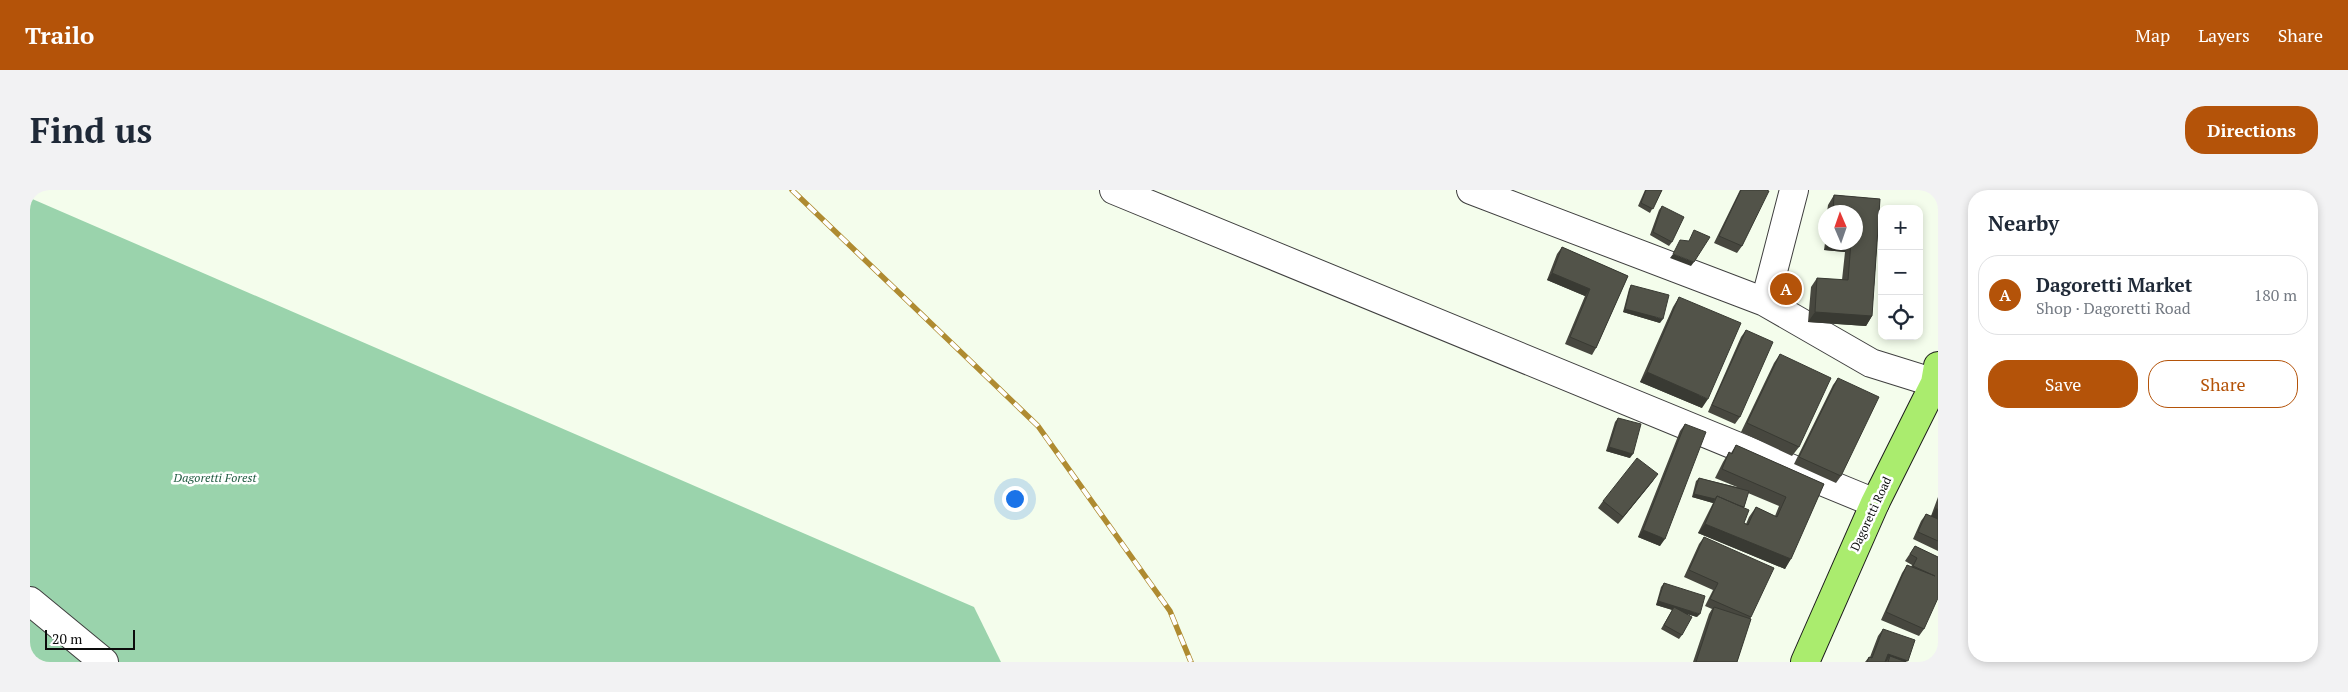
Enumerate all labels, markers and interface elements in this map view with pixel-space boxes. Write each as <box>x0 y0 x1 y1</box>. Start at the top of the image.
text: Trailo <box>25 19 94 51</box>
text: Map <box>2135 23 2170 47</box>
text: Layers <box>2198 23 2250 47</box>
text: Share <box>2278 23 2323 47</box>
button: Directions <box>2185 106 2318 154</box>
text: Find us <box>30 107 152 153</box>
north arrow <box>1818 205 1863 250</box>
map controls <box>1878 205 1923 340</box>
button: + <box>1878 205 1923 250</box>
text: Nearby <box>1988 209 2059 237</box>
button: − <box>1878 250 1923 295</box>
pin: A <box>1770 270 1802 308</box>
text: Dagoretti Market <box>2036 272 2192 297</box>
text: A <box>1999 284 2011 306</box>
text: 180 m <box>2254 284 2297 306</box>
button: locate <box>1878 295 1923 340</box>
text: Shop · Dagoretti Road <box>2036 297 2191 319</box>
button: Save <box>1988 360 2138 408</box>
button: Share <box>2148 360 2298 408</box>
park label: Dagoretti Forest <box>173 470 257 485</box>
street label: Dagoretti Road <box>1847 474 1894 553</box>
your location <box>1002 486 1028 512</box>
scale bar <box>45 627 135 650</box>
text: 20 m <box>52 629 82 648</box>

